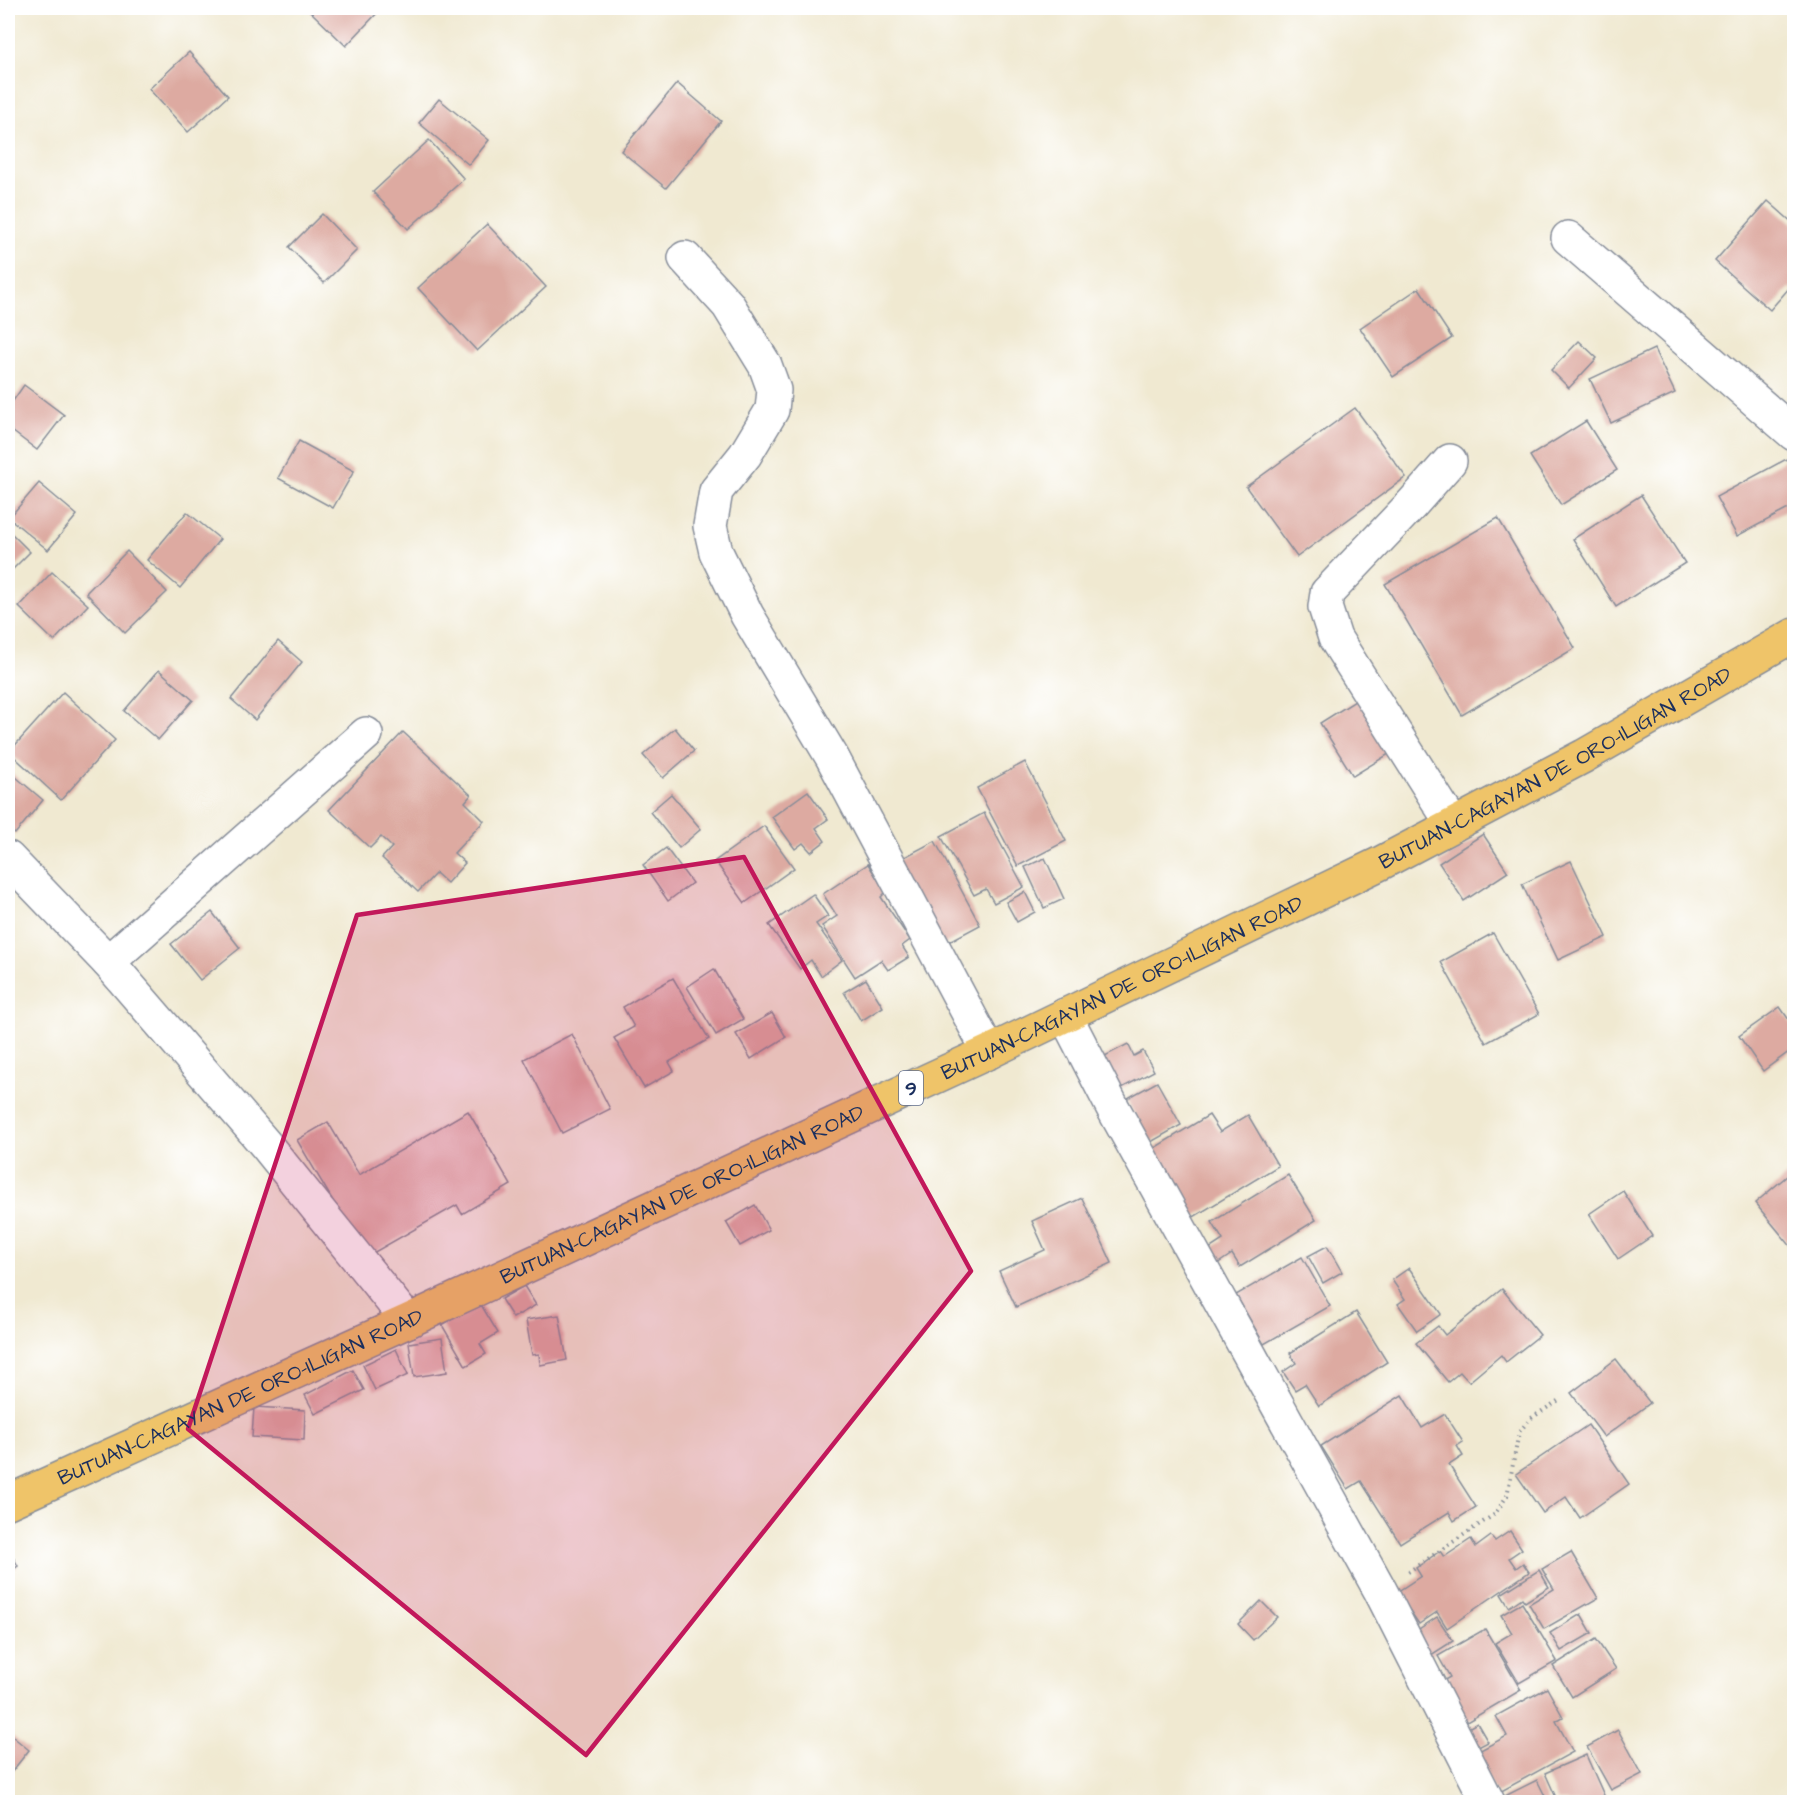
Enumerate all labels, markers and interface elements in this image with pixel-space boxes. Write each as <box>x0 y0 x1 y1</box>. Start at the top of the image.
street label: BUTUAN-CAGAYAN DE ORO-ILIGAN ROAD <box>1374 660 1737 877</box>
street label: BUTUAN-CAGAYAN DE ORO-ILIGAN ROAD <box>936 889 1308 1087</box>
road number: 9 <box>899 1071 923 1105</box>
street label: BUTUAN-CAGAYAN DE ORO-ILIGAN ROAD <box>495 1098 869 1291</box>
street label: BUTUAN-CAGAYAN DE ORO-ILIGAN ROAD <box>53 1302 428 1493</box>

